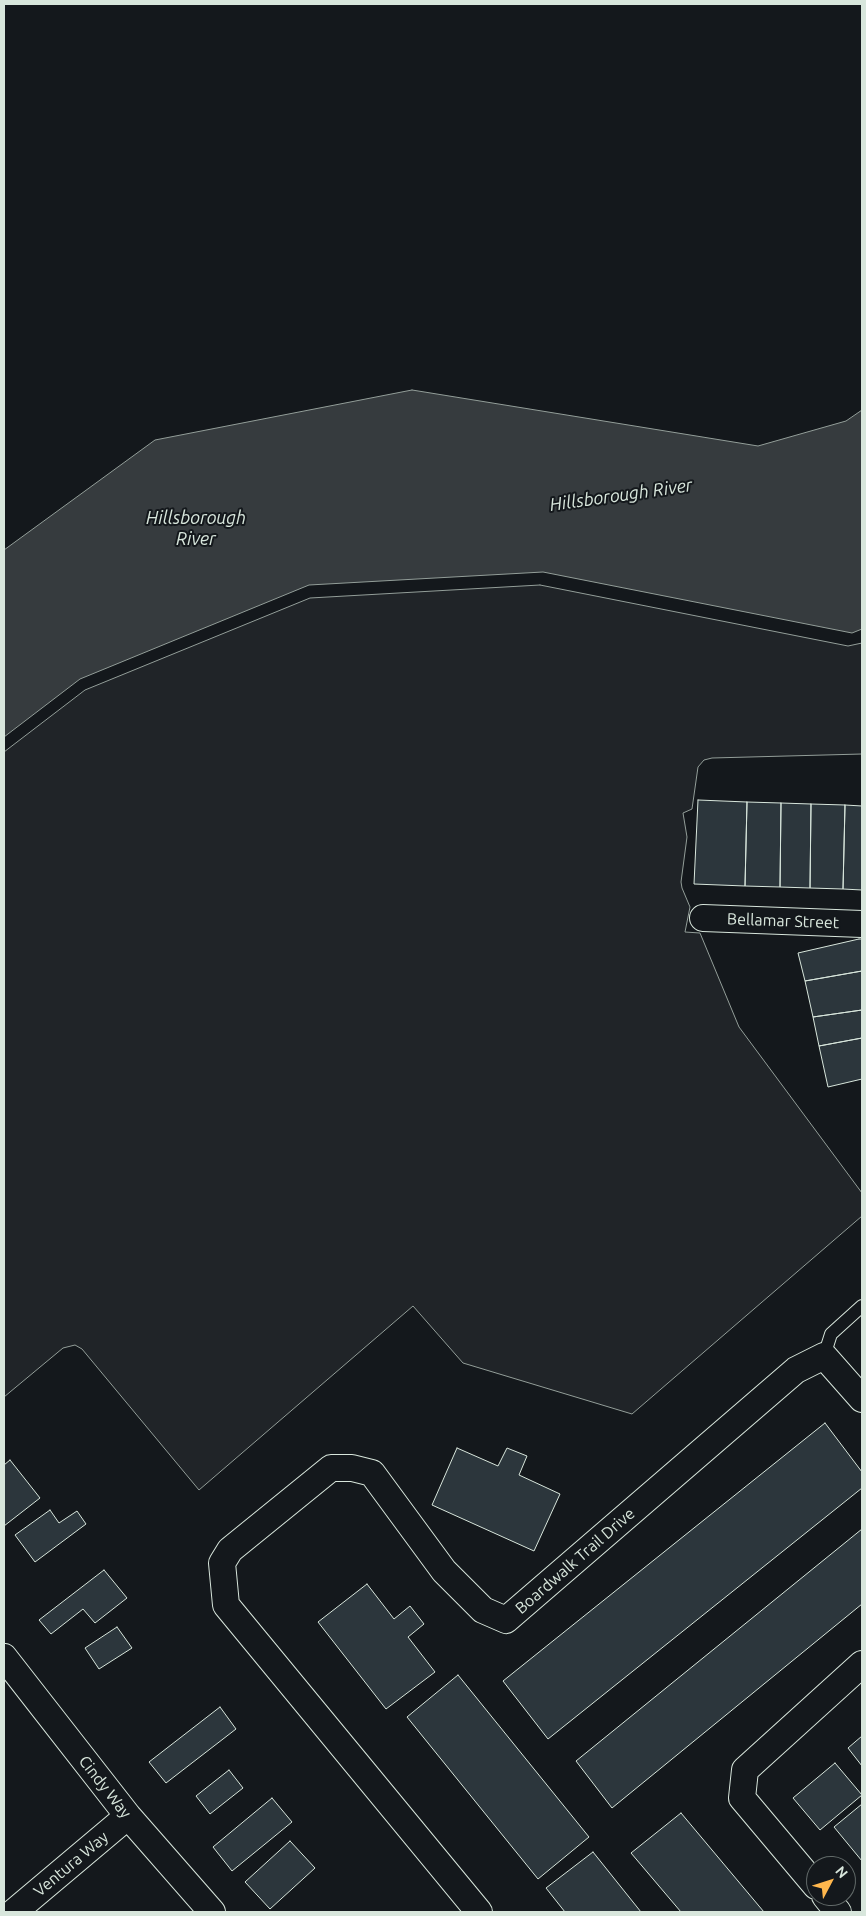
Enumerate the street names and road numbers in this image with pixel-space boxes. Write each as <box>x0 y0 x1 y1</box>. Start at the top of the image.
street label: Bellamar Street <box>727 909 839 933</box>
street label: Boardwalk Trail Drive <box>511 1504 639 1618</box>
street label: Cindy Way <box>75 1752 135 1822</box>
street label: Ventura Way <box>30 1827 112 1901</box>

